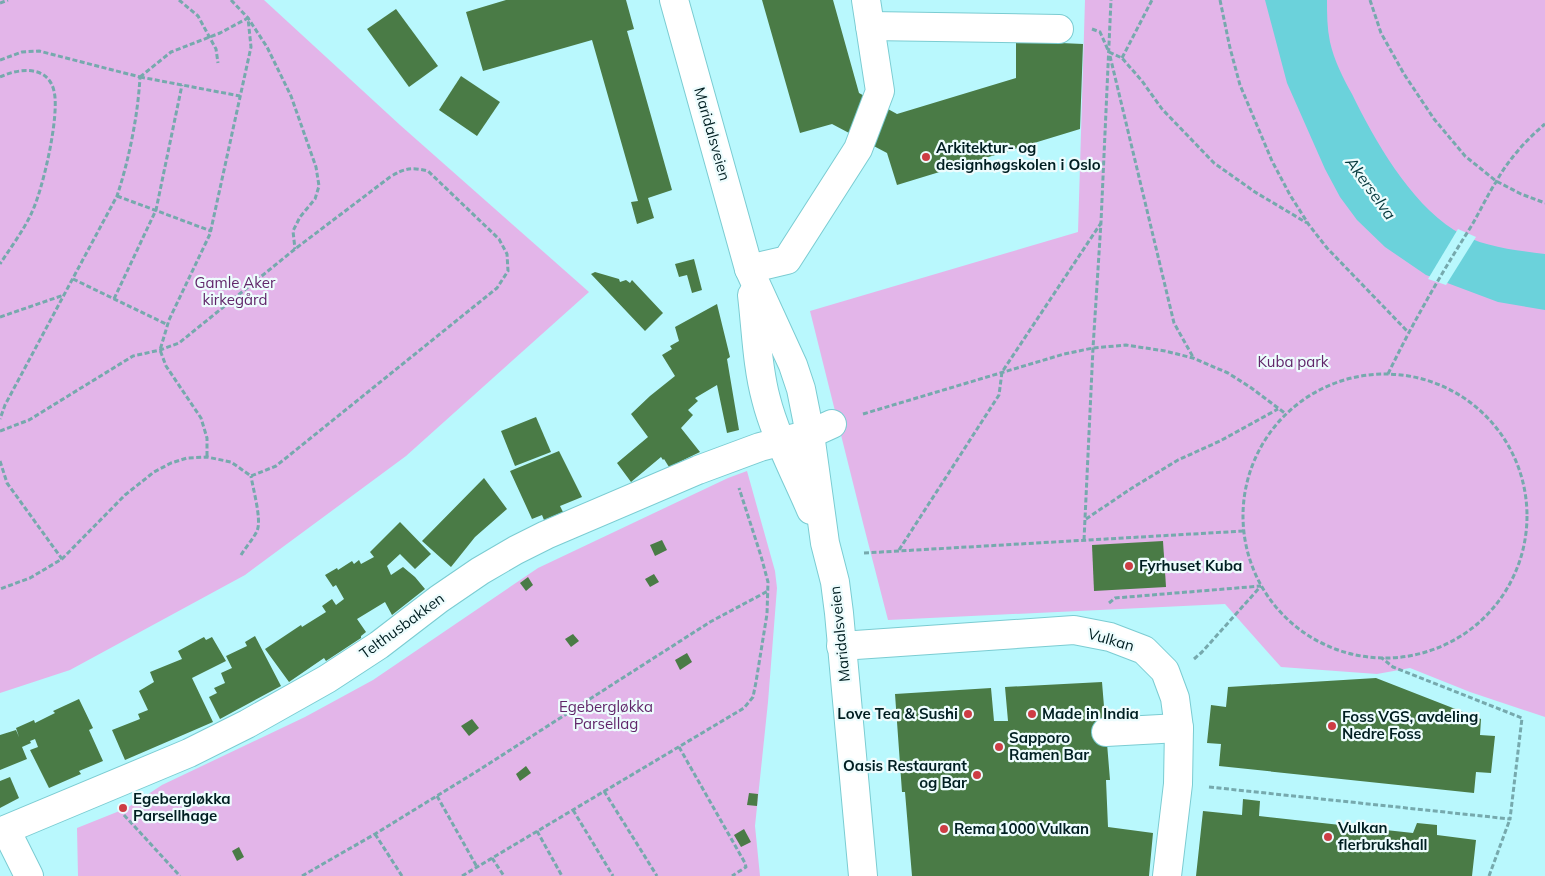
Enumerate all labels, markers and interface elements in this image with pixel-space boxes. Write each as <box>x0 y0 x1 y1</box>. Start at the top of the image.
street label: Maridalsveien <box>690 85 735 183</box>
place label: Arkitektur- og designhøgskolen i Oslo <box>936 138 1101 174</box>
marker: Arkitektur- og designhøgskolen i Oslo <box>920 151 932 163</box>
water label: Akerselva <box>1341 152 1401 224</box>
park label: Gamle Aker kirkegård <box>195 273 276 309</box>
park label: Kuba park <box>1257 352 1329 371</box>
place label: Fyrhuset Kuba <box>1139 556 1242 575</box>
marker: Fyrhuset Kuba <box>1123 560 1135 572</box>
street label: Maridalsveien <box>825 585 854 683</box>
street label: Telthusbakken <box>356 589 448 663</box>
street label: Vulkan <box>1086 624 1137 655</box>
park label: Egebergløkka Parsellag <box>559 697 653 733</box>
place label: Love Tea & Sushi <box>837 704 958 723</box>
place label: Made in India <box>1042 704 1139 723</box>
place label: Foss VGS, avdeling Nedre Foss <box>1342 707 1478 743</box>
marker: Love Tea & Sushi <box>962 708 974 720</box>
marker: Made in India <box>1026 708 1038 720</box>
marker: Foss VGS, avdeling Nedre Foss <box>1326 720 1338 732</box>
place label: Sapporo Ramen Bar <box>1009 728 1089 764</box>
marker: Sapporo Ramen Bar <box>993 741 1005 753</box>
place label: Oasis Restaurant og Bar <box>843 756 967 792</box>
marker: Oasis Restaurant og Bar <box>971 769 983 781</box>
place label: Egebergløkka Parsellhage <box>133 789 231 825</box>
marker: Egebergløkka Parsellhage <box>117 802 129 814</box>
place label: Vulkan flerbrukshall <box>1337 818 1428 854</box>
place label: Rema 1000 Vulkan <box>954 819 1089 838</box>
marker: Rema 1000 Vulkan <box>938 823 950 835</box>
marker: Vulkan flerbrukshall <box>1322 831 1334 843</box>

